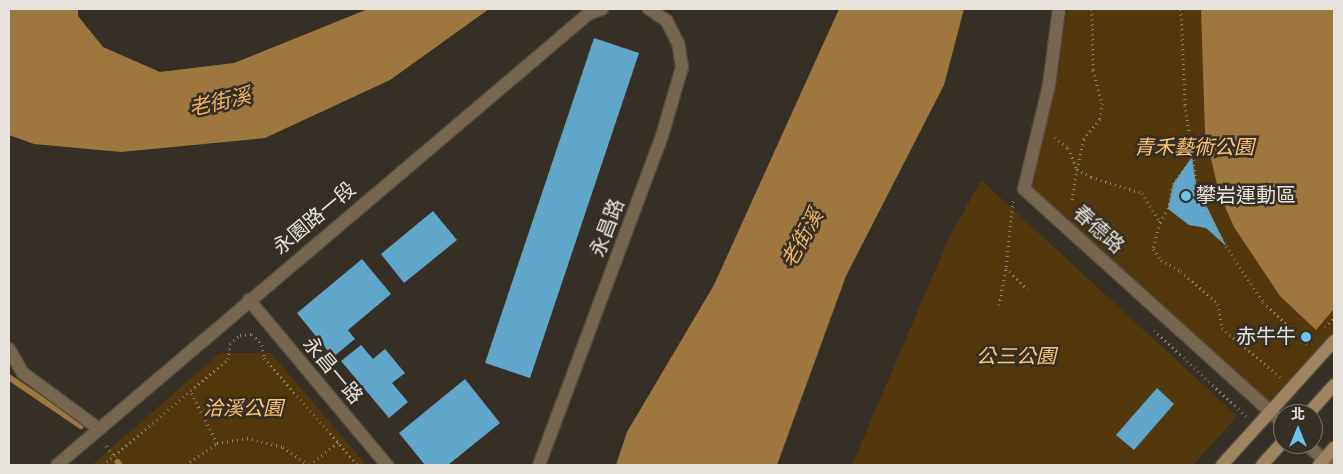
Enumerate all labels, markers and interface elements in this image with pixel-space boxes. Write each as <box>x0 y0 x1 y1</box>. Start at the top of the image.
water label: 老街溪 <box>186 84 254 122</box>
park label: 青禾藝術公園 <box>1134 136 1254 160</box>
street label: 永園路一段 <box>269 178 361 260</box>
place label: 攀岩運動區 <box>1196 184 1296 208</box>
marker: 攀岩運動區 <box>1180 190 1192 202</box>
street label: 永昌路 <box>586 196 630 260</box>
street label: 春德路 <box>1068 201 1128 259</box>
water label: 老街溪 <box>777 205 829 273</box>
place label: 赤牛牛 <box>1236 325 1296 349</box>
marker: 赤牛牛 <box>1300 331 1312 343</box>
street label: 永昌一路 <box>297 333 367 409</box>
park label: 公三公園 <box>976 345 1056 369</box>
park label: 洽溪公園 <box>203 397 283 421</box>
north arrow <box>1273 404 1323 454</box>
text: 北 <box>1291 404 1305 425</box>

